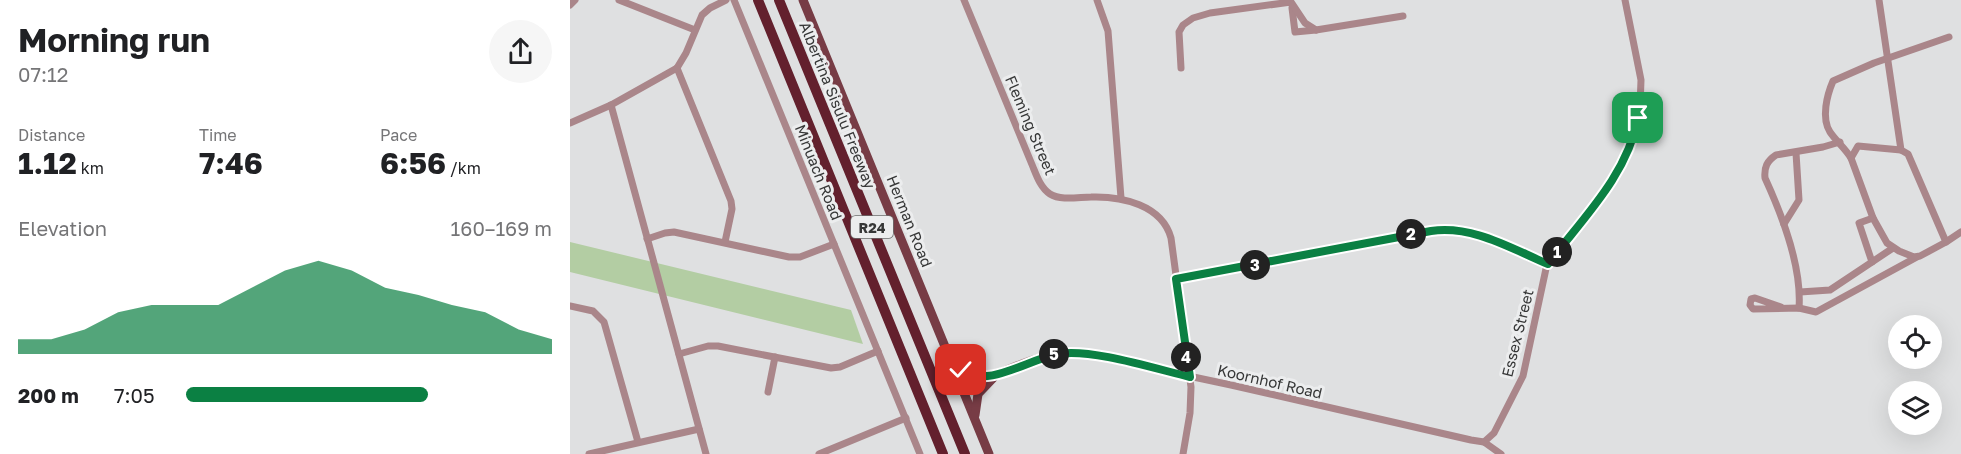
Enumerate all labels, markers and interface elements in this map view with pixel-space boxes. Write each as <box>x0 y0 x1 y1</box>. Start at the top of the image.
street label: Albertina Sisulu Freeway <box>796 19 880 192</box>
text: Morning run <box>18 20 210 59</box>
button: share <box>489 20 552 83</box>
text: 07:12 <box>18 62 68 86</box>
street label: Fleming Street <box>1002 73 1060 177</box>
pin <box>1612 92 1663 143</box>
icon: arrive <box>1621 101 1654 134</box>
street label: Minuach Road <box>792 122 846 222</box>
text: Distance <box>18 125 85 145</box>
text: Time <box>199 125 237 145</box>
text: Pace <box>380 125 417 145</box>
text: 1.12 <box>18 145 77 181</box>
text: 7:46 <box>199 145 263 181</box>
text: 6:56 <box>380 145 446 181</box>
text: km <box>77 158 104 178</box>
text: /km <box>446 158 481 178</box>
street label: Herman Road <box>883 172 937 270</box>
text: Elevation <box>18 216 107 240</box>
text: 160–169 m <box>451 216 552 240</box>
road number: R24 <box>851 216 893 238</box>
pin: 2 <box>1396 219 1426 249</box>
text: 2 <box>1406 224 1416 244</box>
pin: 1 <box>1542 237 1572 267</box>
text: 1 <box>1553 242 1561 262</box>
pin: 3 <box>1240 250 1270 280</box>
text: 3 <box>1250 255 1260 275</box>
street label: Essex Street <box>1497 287 1537 379</box>
map controls <box>1888 315 1942 435</box>
button: locate <box>1888 315 1942 369</box>
pin: 5 <box>1039 339 1069 369</box>
pin: 4 <box>1171 342 1201 372</box>
pin <box>935 344 986 395</box>
text: 5 <box>1049 344 1059 364</box>
text: 4 <box>1181 347 1191 367</box>
icon: check <box>944 353 977 386</box>
street label: Koornhof Road <box>1216 360 1324 402</box>
button: layers <box>1888 381 1942 435</box>
text: 200 m <box>18 383 79 407</box>
text: 7:05 <box>114 383 155 407</box>

